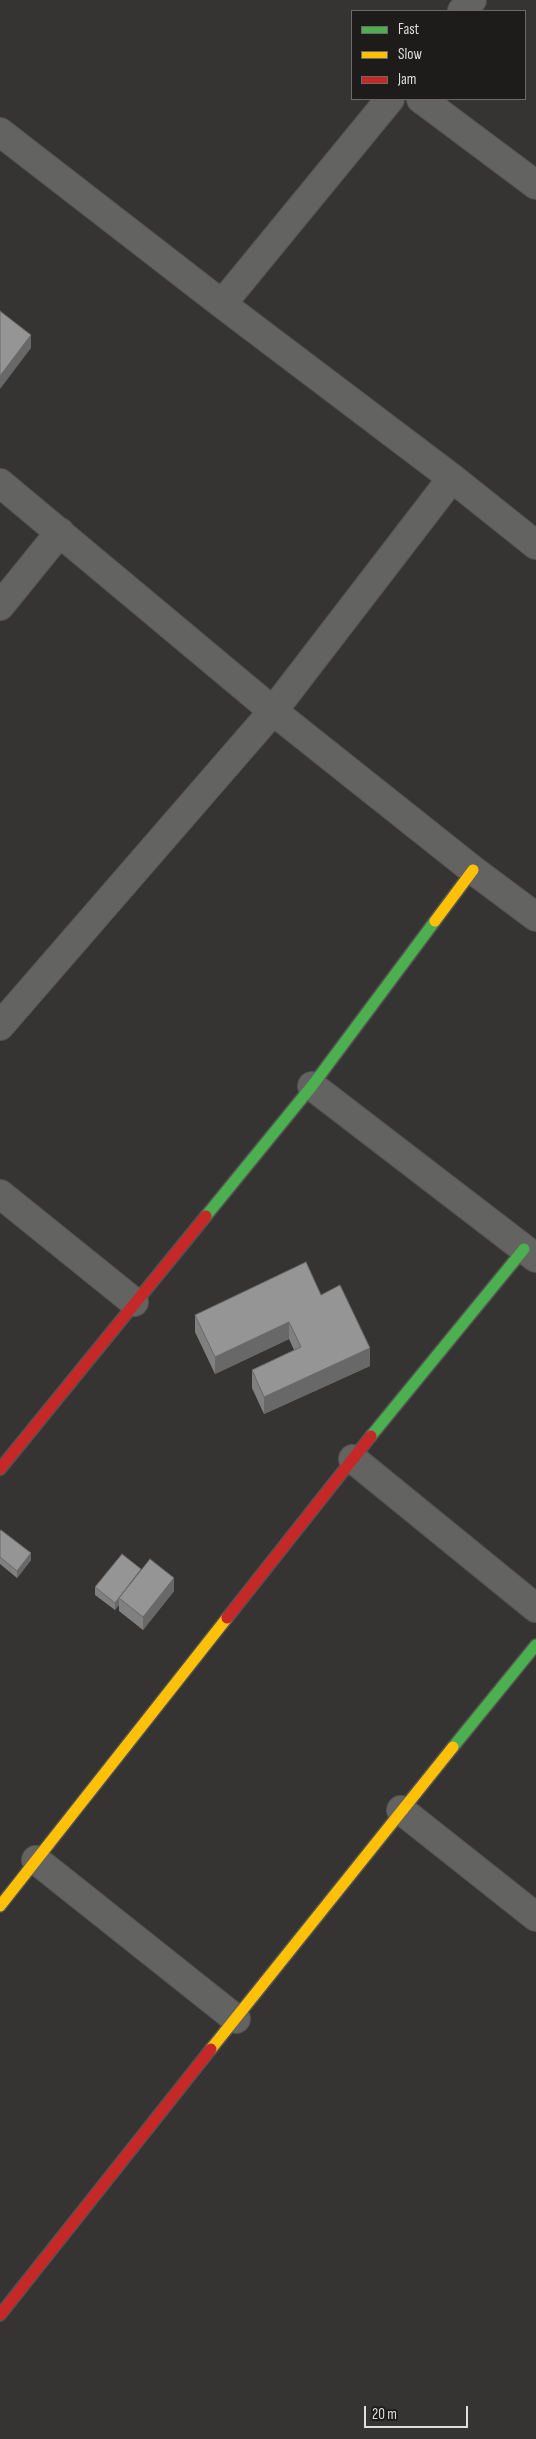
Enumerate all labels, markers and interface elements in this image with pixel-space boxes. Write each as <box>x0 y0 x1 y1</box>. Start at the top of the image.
legend <box>351 10 526 100</box>
text: Fast <box>398 20 419 39</box>
text: Slow <box>398 45 422 64</box>
text: Jam <box>398 70 416 89</box>
scale bar <box>366 2396 470 2428</box>
text: 20 m <box>372 2405 397 2424</box>

